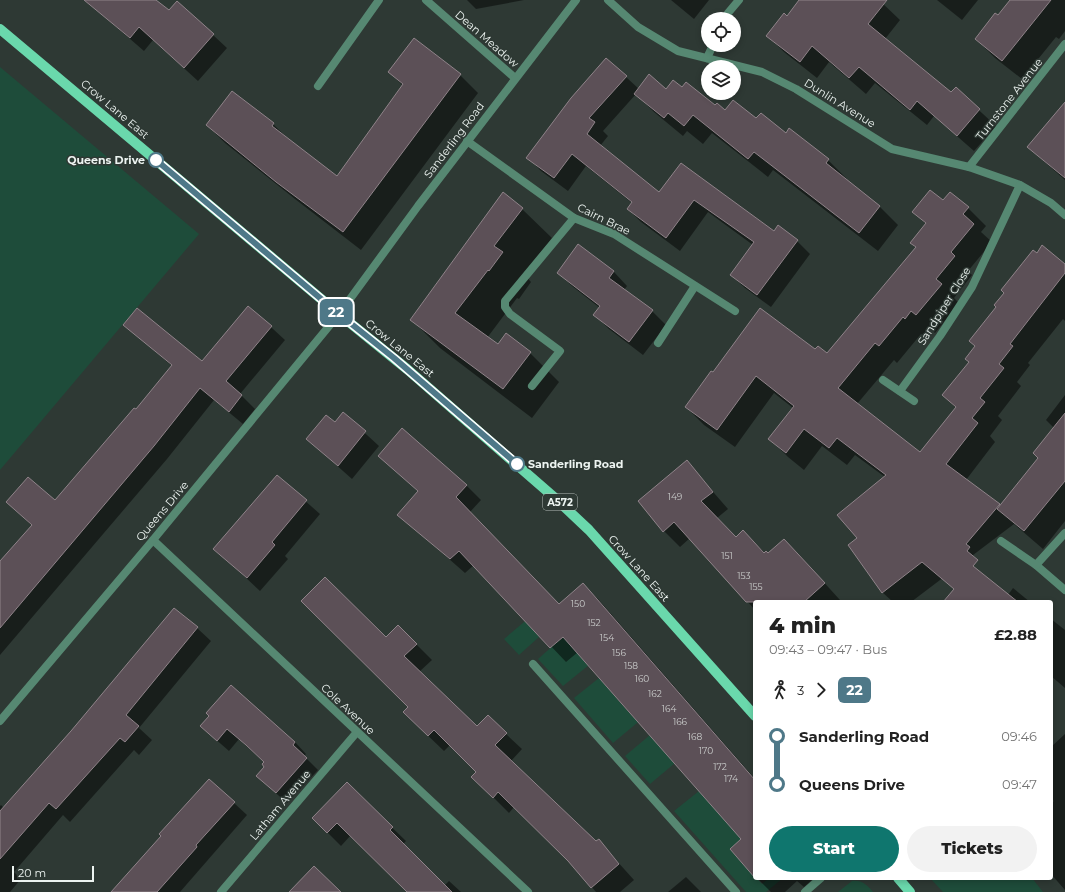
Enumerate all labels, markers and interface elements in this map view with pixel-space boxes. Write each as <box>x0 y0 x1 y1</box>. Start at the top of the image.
street label: Dean Meadow <box>452 8 522 71</box>
map controls <box>701 12 741 100</box>
button: locate <box>701 12 741 52</box>
street label: Turnstone Avenue <box>973 55 1046 143</box>
button: layers <box>701 60 741 100</box>
street label: Dunlin Avenue <box>802 75 879 131</box>
street label: Crow Lane East <box>78 76 152 142</box>
street label: Sanderling Road <box>421 99 487 181</box>
marker: Queens Drive <box>148 152 164 168</box>
place label: Queens Drive <box>67 153 145 167</box>
street label: Cairn Brae <box>575 200 633 238</box>
street label: Sandpiper Close <box>914 264 974 348</box>
line badge: 22 <box>318 299 354 325</box>
text: 22 <box>328 303 344 321</box>
street label: Crow Lane East <box>363 316 438 380</box>
marker: Sanderling Road <box>509 456 525 472</box>
place label: Sanderling Road <box>528 457 623 471</box>
street label: Queens Drive <box>133 478 191 544</box>
house number: 149 <box>668 491 683 502</box>
road number: A572 <box>543 494 577 510</box>
street label: Crow Lane East <box>605 532 673 605</box>
house number: 151 <box>721 550 733 561</box>
house number: 153 <box>737 570 751 581</box>
house number: 155 <box>749 581 763 592</box>
house number: 150 <box>571 598 585 609</box>
text: 4 min <box>769 612 836 639</box>
house number: 152 <box>587 617 601 628</box>
text: £2.88 <box>994 625 1037 644</box>
house number: 154 <box>600 632 614 643</box>
text: 09:43 – 09:47 · Bus <box>769 641 887 657</box>
house number: 156 <box>612 647 626 658</box>
house number: 158 <box>624 660 638 671</box>
house number: 160 <box>635 673 649 684</box>
icon: walk <box>769 679 791 701</box>
icon: forward <box>810 679 832 701</box>
street label: Cole Avenue <box>318 681 378 738</box>
text: 22 <box>846 681 863 699</box>
text: 3 <box>797 682 804 698</box>
house number: 162 <box>648 688 662 699</box>
house number: 164 <box>662 703 676 714</box>
house number: 166 <box>673 716 688 727</box>
text: Sanderling Road <box>799 727 929 746</box>
text: 09:46 <box>1001 728 1037 744</box>
house number: 168 <box>688 731 702 742</box>
house number: 170 <box>699 745 713 756</box>
house number: 172 <box>713 761 727 772</box>
street label: Latham Avenue <box>247 767 314 843</box>
house number: 174 <box>724 773 738 784</box>
text: Queens Drive <box>799 775 905 794</box>
text: 09:47 <box>1002 776 1037 792</box>
button: Start <box>769 826 899 872</box>
button: Tickets <box>907 826 1037 872</box>
scale bar <box>12 864 94 883</box>
text: 20 m <box>18 866 46 880</box>

